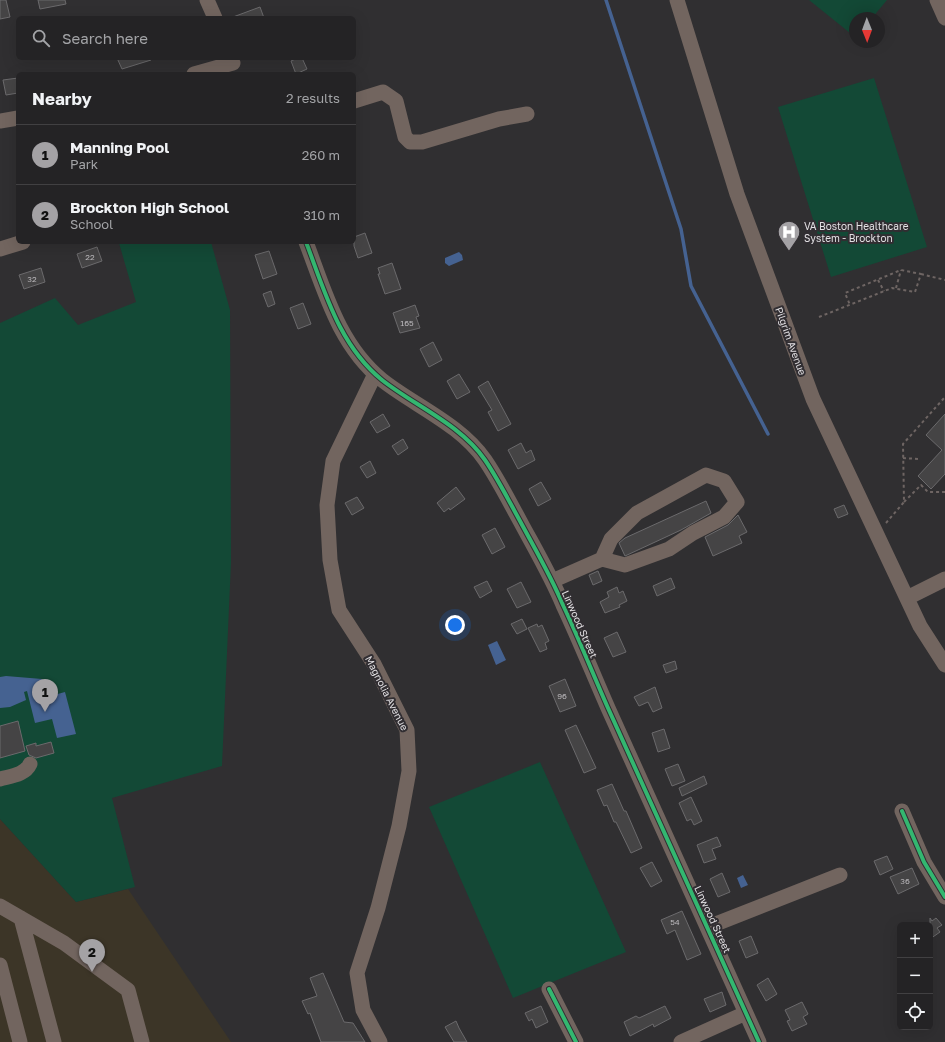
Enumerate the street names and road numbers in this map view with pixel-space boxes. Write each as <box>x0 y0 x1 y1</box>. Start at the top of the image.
street label: Pilgrim Avenue <box>773 305 809 377</box>
street label: Linwood Street <box>560 588 600 660</box>
street label: Magnolia Avenue <box>363 654 411 732</box>
street label: Linwood Street <box>692 884 734 954</box>

